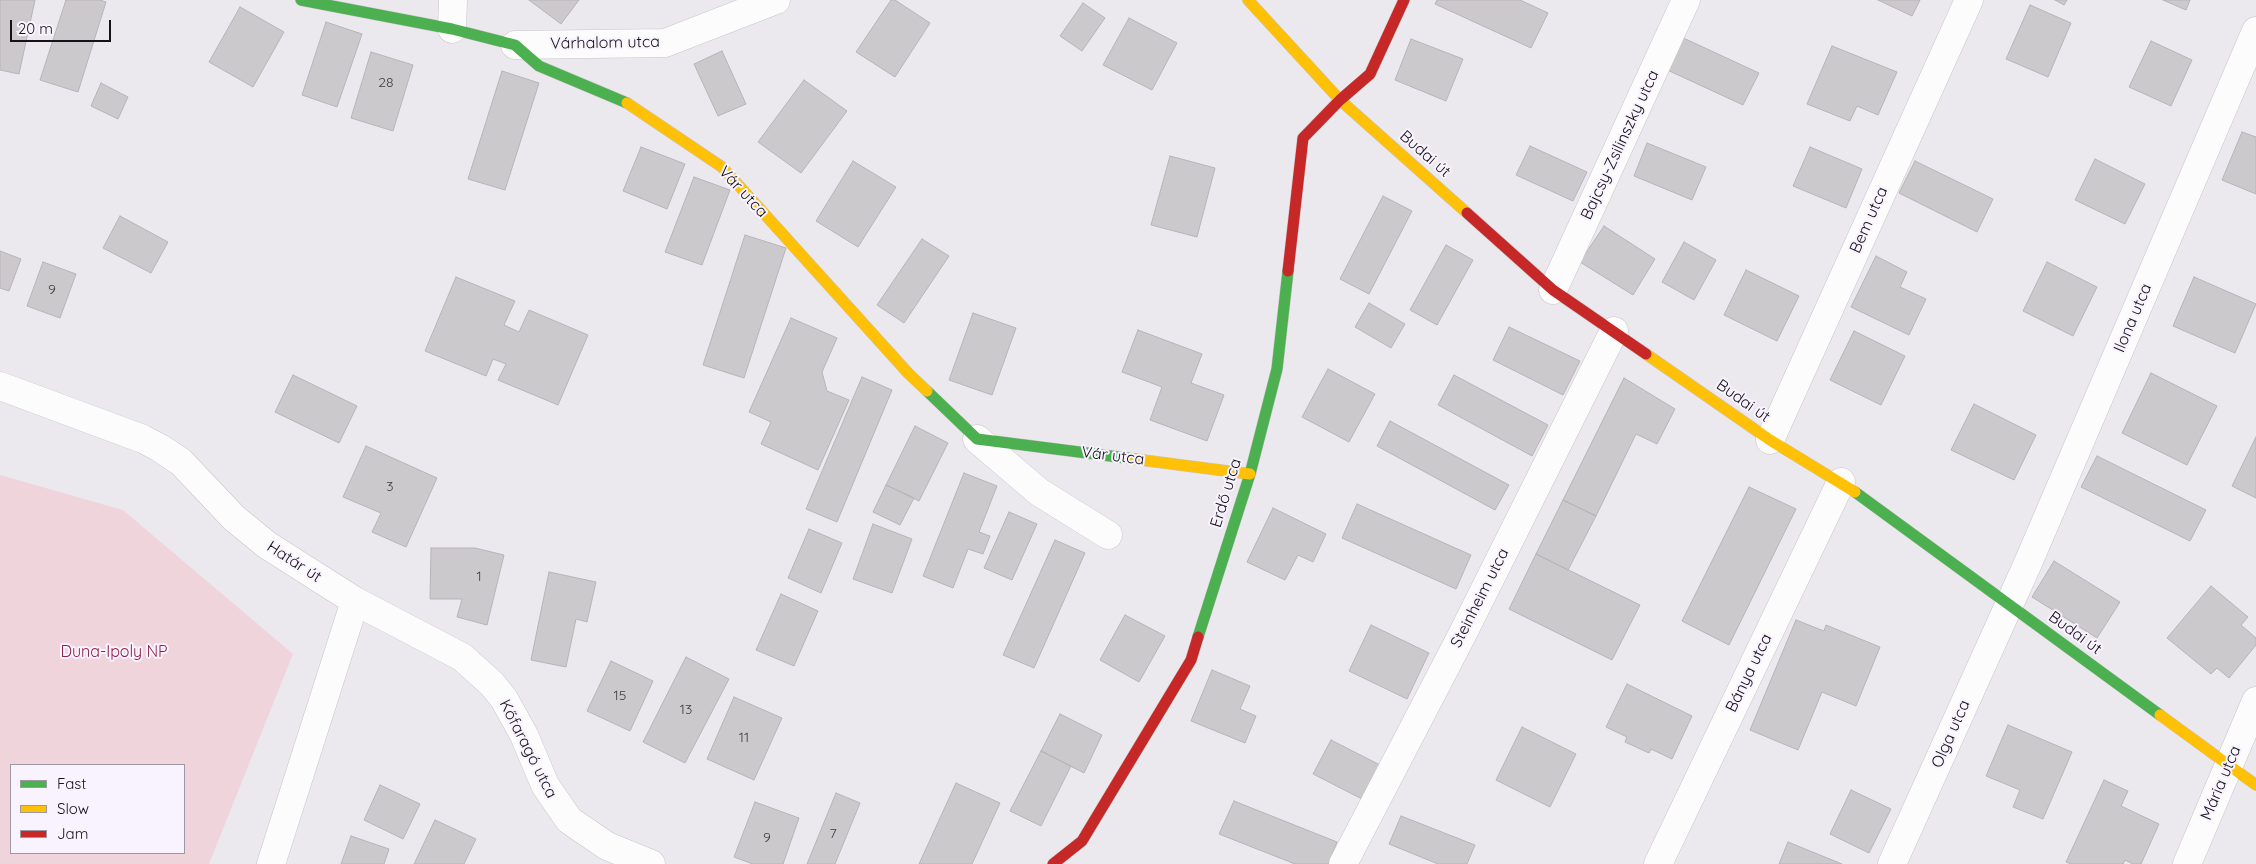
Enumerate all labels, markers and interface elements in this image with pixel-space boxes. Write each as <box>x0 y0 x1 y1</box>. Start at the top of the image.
scale bar <box>12 10 114 42</box>
text: 20 m <box>18 19 53 38</box>
street label: Várhalom utca <box>550 32 660 54</box>
street label: Bajcsy-Zsilinszky utca <box>1577 67 1663 223</box>
house number: 28 <box>378 75 394 91</box>
street label: Budai út <box>1396 127 1454 181</box>
street label: Vár utca <box>714 162 772 222</box>
street label: Bem utca <box>1846 184 1892 256</box>
street label: Ilona utca <box>2110 281 2156 355</box>
house number: 9 <box>48 282 56 298</box>
street label: Budai út <box>1712 376 1774 426</box>
street label: Vár utca <box>1081 443 1145 469</box>
street label: Erdő utca <box>1206 456 1246 530</box>
house number: 3 <box>386 479 394 495</box>
street label: Határ út <box>263 537 325 587</box>
street label: Steinheim utca <box>1447 545 1513 651</box>
house number: 1 <box>476 569 482 585</box>
street label: Budai út <box>2045 607 2105 659</box>
street label: Bánya utca <box>1722 631 1776 715</box>
park label: Duna-Ipoly NP <box>60 642 168 662</box>
house number: 15 <box>614 688 626 704</box>
street label: Kőfaragó utca <box>495 697 561 801</box>
street label: Olga utca <box>1928 697 1974 771</box>
house number: 13 <box>680 702 692 718</box>
house number: 11 <box>739 730 749 746</box>
street label: Mária utca <box>2197 743 2245 823</box>
legend <box>10 764 185 854</box>
text: Fast <box>57 774 86 793</box>
text: Slow <box>57 799 89 818</box>
text: Jam <box>57 824 88 843</box>
house number: 7 <box>829 826 837 842</box>
house number: 9 <box>763 830 771 846</box>

